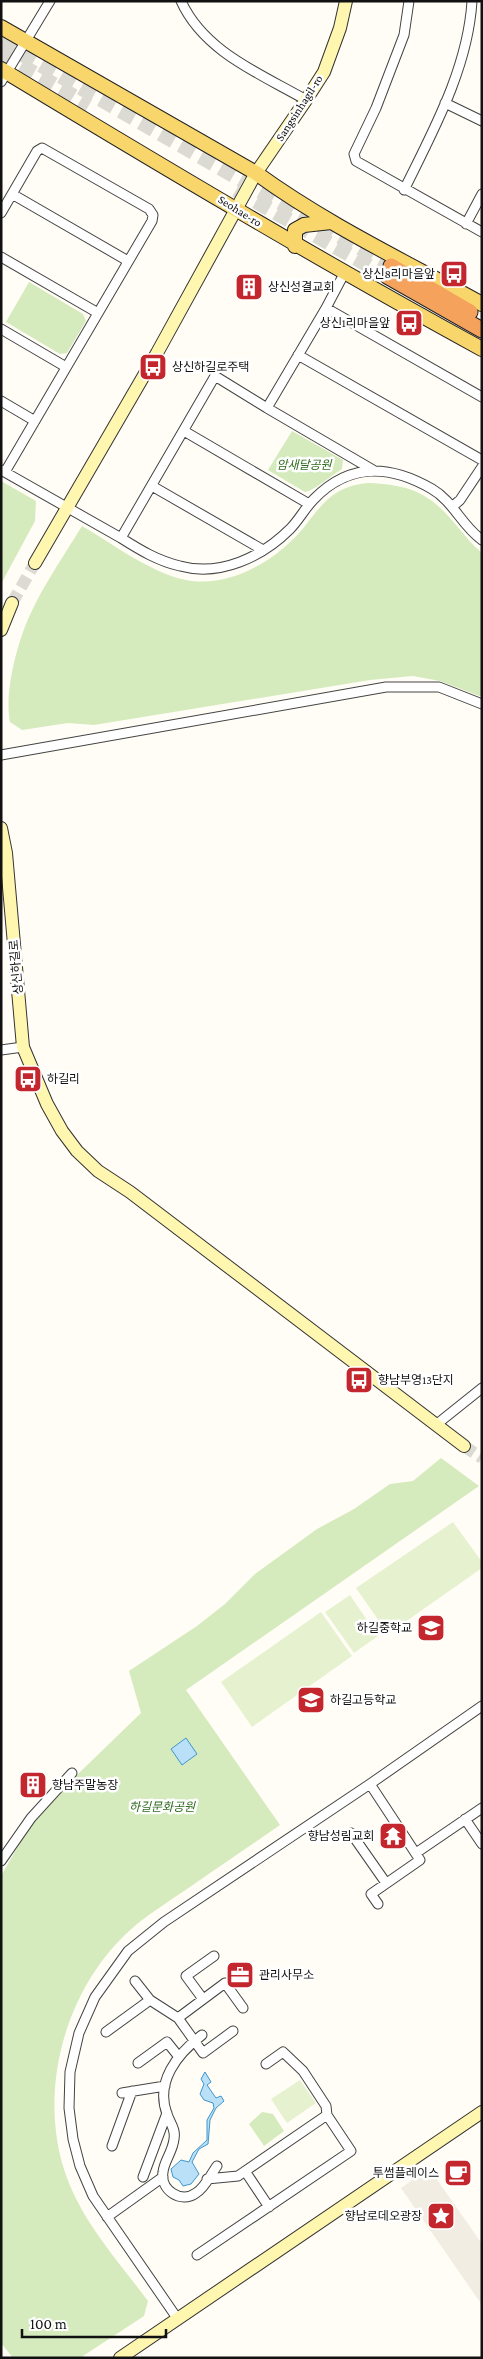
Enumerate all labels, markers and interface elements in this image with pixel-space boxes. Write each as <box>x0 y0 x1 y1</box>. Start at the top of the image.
street label: Sangsinhagil-ro <box>272 72 326 144</box>
street label: Seohae-ro <box>216 192 264 230</box>
bus stop icon: 상신8리마을앞 <box>439 259 469 289</box>
place label: 상신8리마을앞 <box>362 267 435 281</box>
building icon: 상신성결교회 <box>234 272 264 302</box>
place label: 상신성결교회 <box>268 280 334 294</box>
bus stop icon: 상신1리마을앞 <box>394 308 424 338</box>
place label: 상신1리마을앞 <box>320 316 390 330</box>
bus stop icon: 상신하길로주택 <box>138 352 168 382</box>
place label: 상신하길로주택 <box>172 360 249 374</box>
park label: 암새달공원 <box>276 458 333 472</box>
street label: 상신하길로 <box>7 939 25 995</box>
bus stop icon: 하길리 <box>13 1064 43 1094</box>
place label: 하길리 <box>47 1072 80 1086</box>
bus stop icon: 향남부영13단지 <box>344 1365 374 1395</box>
place label: 향남부영13단지 <box>378 1373 454 1387</box>
school or university icon: 하길중학교 <box>416 1613 446 1643</box>
place label: 하길중학교 <box>357 1621 412 1635</box>
school or university icon: 하길고등학교 <box>296 1685 326 1715</box>
place label: 하길고등학교 <box>330 1693 396 1707</box>
building icon: 향남주말농장 <box>18 1770 48 1800</box>
place label: 향남주말농장 <box>52 1778 118 1792</box>
park label: 하길문화공원 <box>129 1800 196 1814</box>
temple icon: 향남성림교회 <box>378 1821 408 1851</box>
place label: 향남성림교회 <box>308 1829 374 1843</box>
office icon: 관리사무소 <box>225 1960 255 1990</box>
place label: 관리사무소 <box>259 1968 314 1982</box>
cafe icon: 투썸플레이스 <box>443 2158 473 2188</box>
place label: 투썸플레이스 <box>373 2166 439 2180</box>
place icon: 향남로데오광장 <box>426 2201 456 2231</box>
place label: 향남로데오광장 <box>345 2209 422 2223</box>
scale bar <box>22 2306 166 2338</box>
text: 100 m <box>30 2316 67 2332</box>

